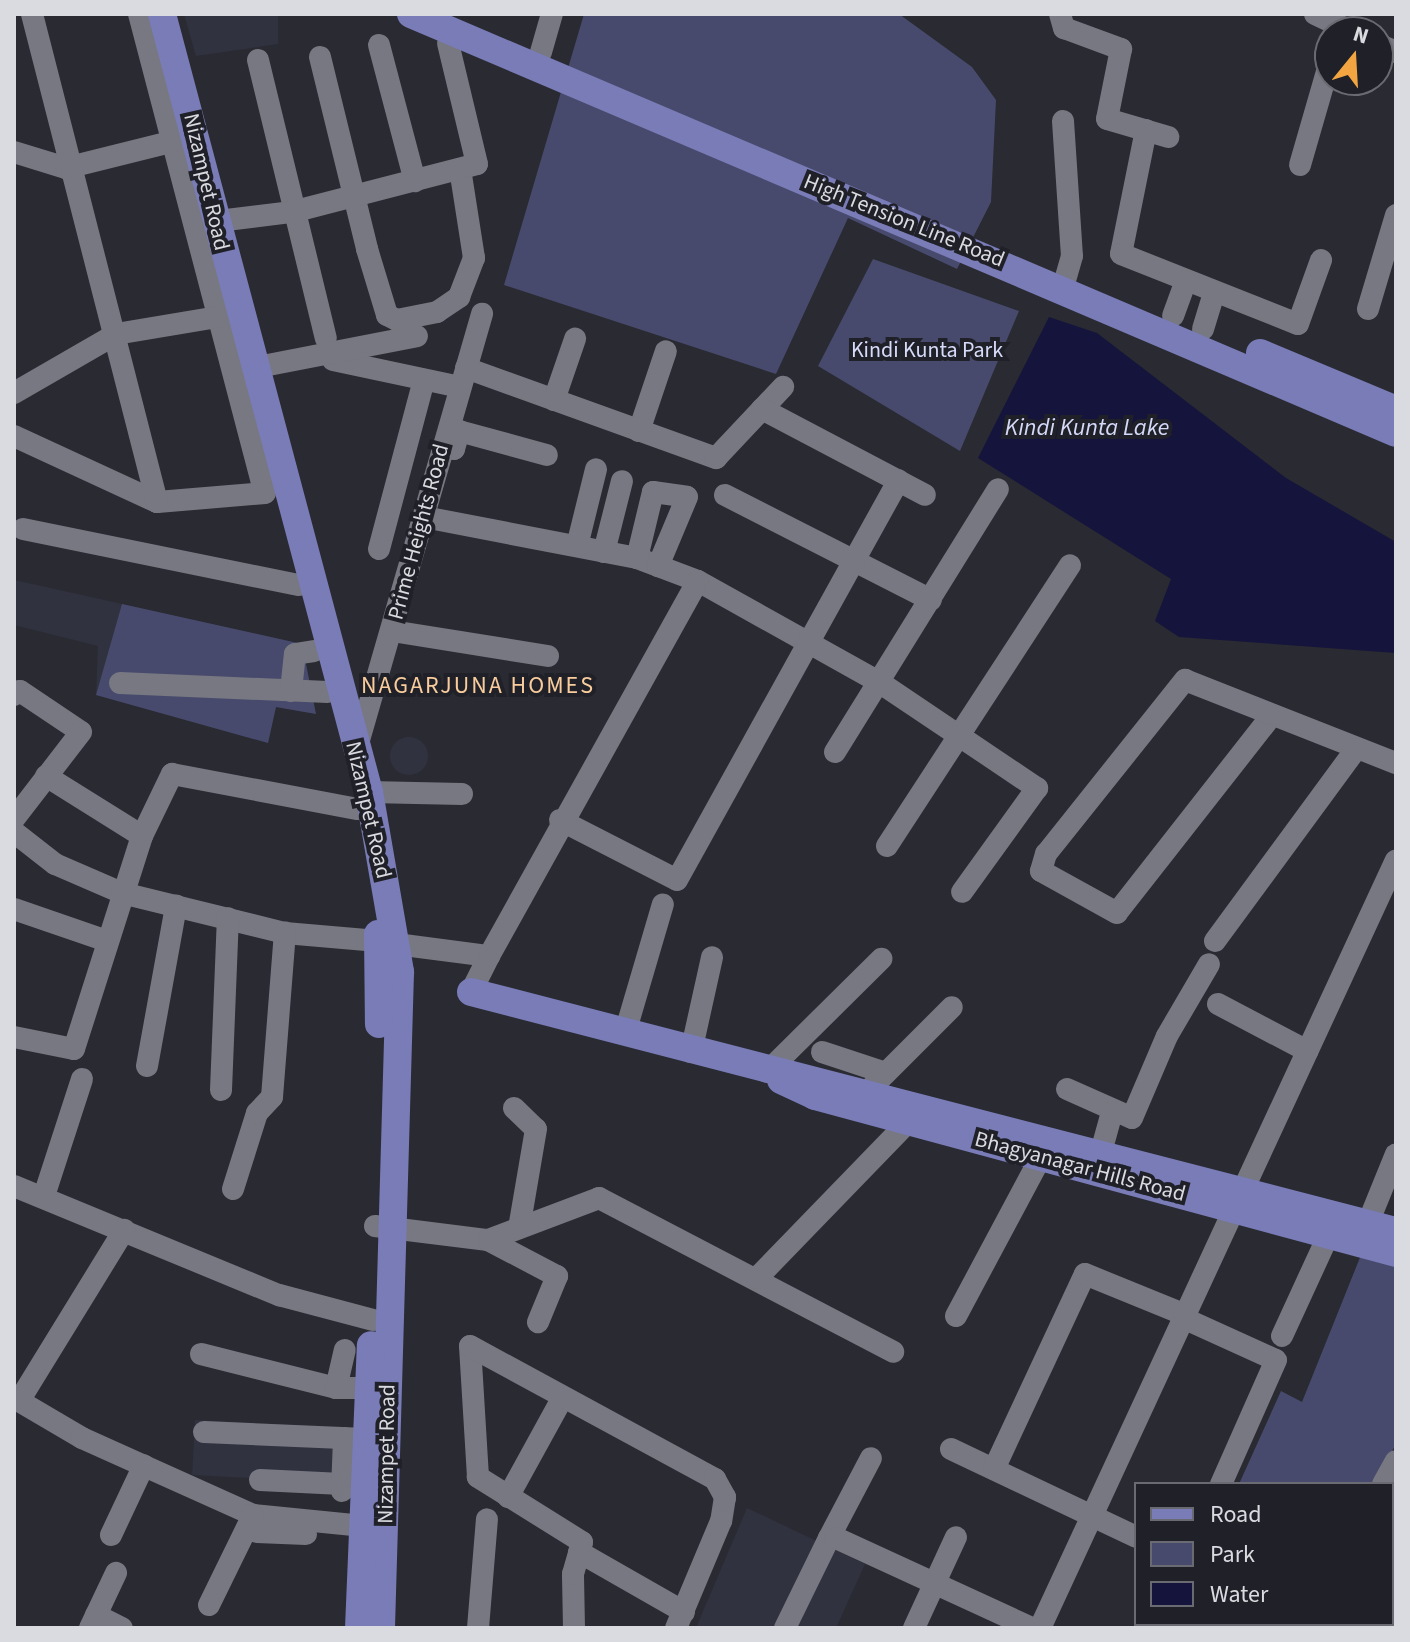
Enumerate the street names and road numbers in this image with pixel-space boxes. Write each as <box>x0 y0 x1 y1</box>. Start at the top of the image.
street label: Nizampet Road <box>177 111 235 253</box>
street label: High Tension Line Road <box>800 169 1008 273</box>
street label: Prime Heights Road <box>383 441 455 623</box>
street label: Nizampet Road <box>339 739 397 881</box>
street label: Bhagyanagar Hills Road <box>972 1126 1188 1208</box>
street label: Nizampet Road <box>373 1384 401 1524</box>

